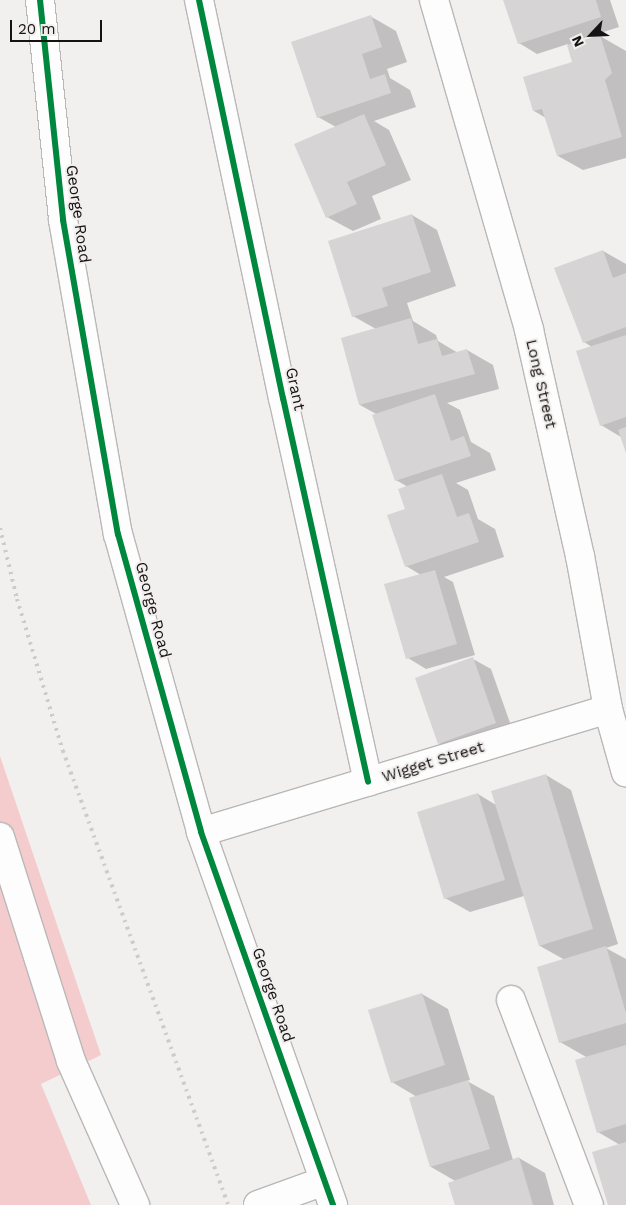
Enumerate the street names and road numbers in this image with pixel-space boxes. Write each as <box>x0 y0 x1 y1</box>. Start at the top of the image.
street label: George Road <box>62 164 94 264</box>
street label: Long Street <box>521 338 561 430</box>
street label: Grant <box>281 366 309 412</box>
street label: George Road <box>131 560 175 660</box>
street label: Wigget Street <box>380 737 486 787</box>
street label: George Road <box>248 945 298 1045</box>

